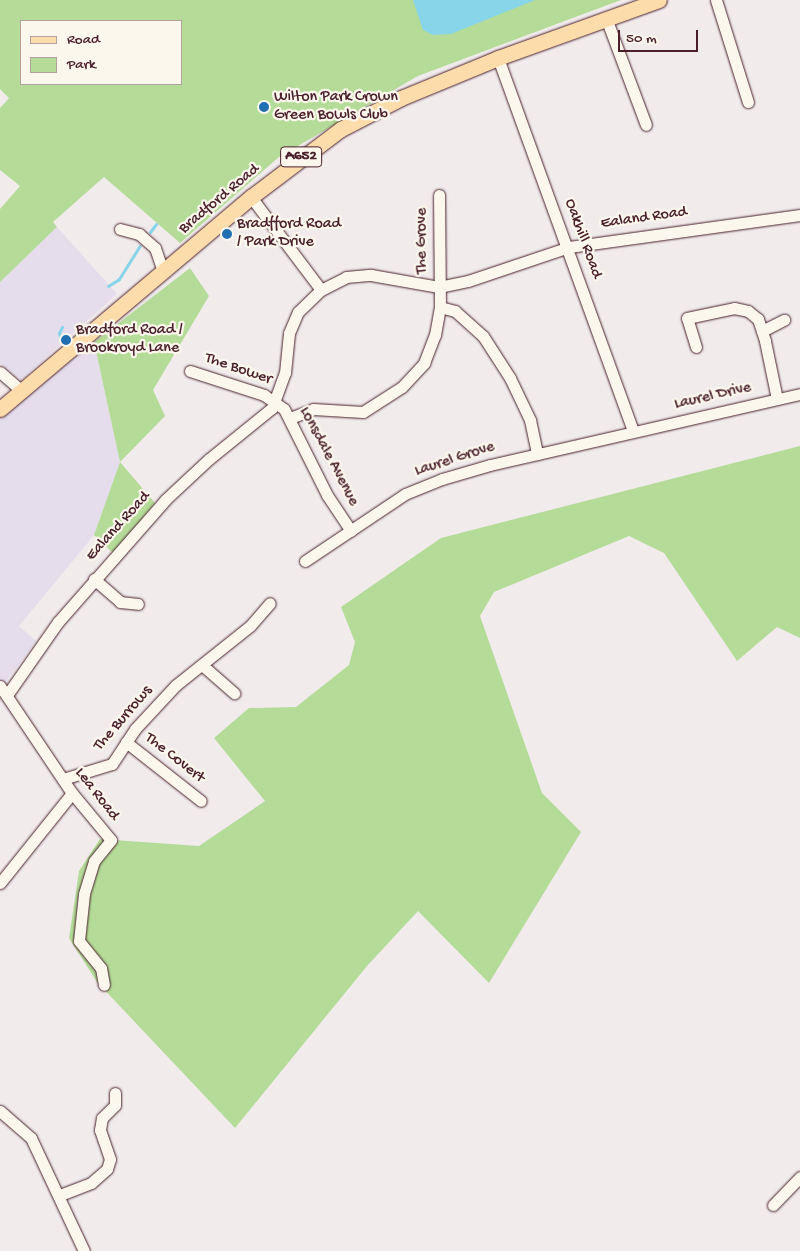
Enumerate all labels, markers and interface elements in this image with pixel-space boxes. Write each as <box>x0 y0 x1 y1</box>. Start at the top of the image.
legend <box>20 20 182 85</box>
scale bar <box>620 20 700 52</box>
text: 50 m <box>626 30 657 48</box>
text: Road <box>67 31 100 49</box>
text: Park <box>67 56 96 74</box>
place label: Wilton Park Crown Green Bowls Club <box>274 88 398 126</box>
marker: Wilton Park Crown Green Bowls Club <box>258 101 270 113</box>
road number: A652 <box>280 144 322 170</box>
street label: Bradford Road <box>176 161 264 239</box>
street label: Oakhill Road <box>559 196 605 282</box>
street label: Ealand Road <box>600 203 688 235</box>
street label: The Grove <box>413 208 433 274</box>
place label: Bradfford Road / Park Drive <box>237 215 341 253</box>
marker: Bradfford Road / Park Drive <box>221 228 233 240</box>
place label: Bradford Road / Brookroyd Lane <box>76 321 183 359</box>
marker: Bradford Road / Brookroyd Lane <box>60 334 72 346</box>
street label: The Bower <box>202 350 274 390</box>
street label: Laurel Drive <box>673 379 753 415</box>
street label: Lonsdale Avenue <box>294 404 362 510</box>
street label: Laurel Grove <box>413 438 497 482</box>
street label: Ealand Road <box>83 488 155 566</box>
street label: The Burrows <box>90 682 158 756</box>
street label: The Covert <box>140 729 208 789</box>
street label: Lea Road <box>69 765 123 825</box>

